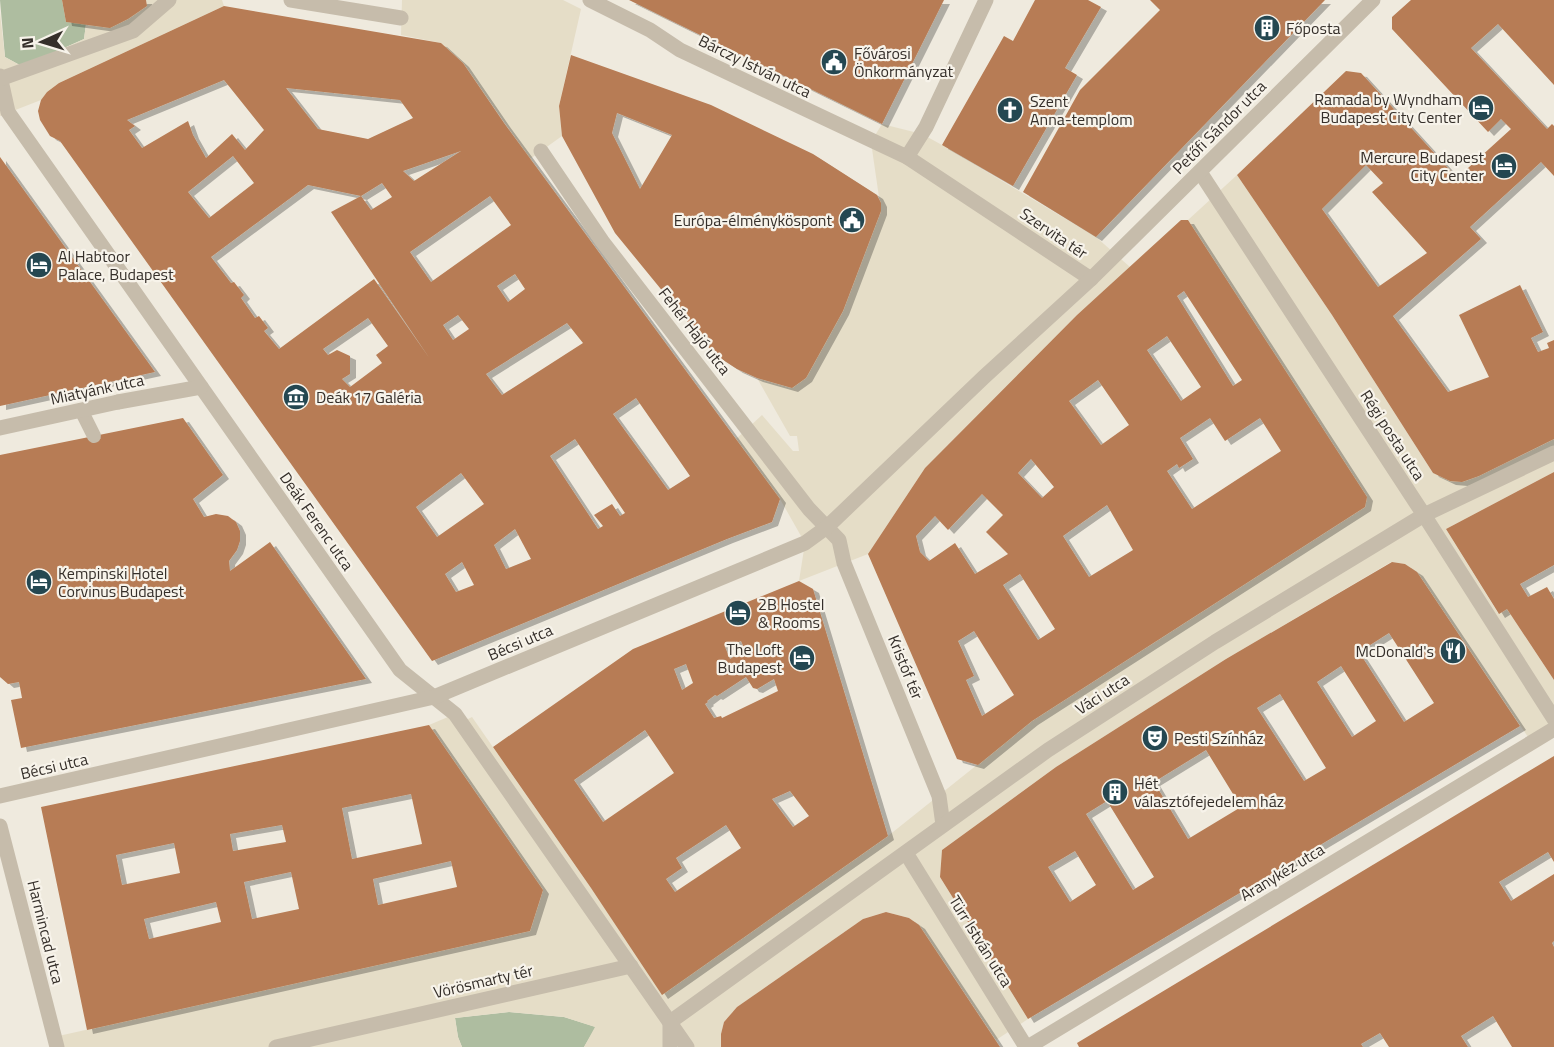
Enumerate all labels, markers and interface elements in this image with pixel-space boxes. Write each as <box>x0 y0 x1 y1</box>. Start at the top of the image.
north arrow <box>12 12 72 72</box>
building icon: Főposta <box>1252 13 1282 43</box>
place label: Főposta <box>1286 16 1341 40</box>
street label: Bárczy István utca <box>695 28 815 104</box>
text: N <box>15 37 39 49</box>
place label: Fővárosi Önkormányzat <box>854 41 954 83</box>
public building icon: Fővárosi Önkormányzat <box>819 47 849 77</box>
street label: Petőfi Sándor utca <box>1167 75 1271 179</box>
place label: Ramada by Wyndham Budapest City Center <box>1314 87 1462 129</box>
place label: Szent Anna-templom <box>1030 89 1133 131</box>
hotel icon: Ramada by Wyndham Budapest City Center <box>1466 93 1496 123</box>
church icon: Szent Anna-templom <box>995 95 1025 125</box>
place label: Mercure Budapest City Center <box>1360 145 1484 187</box>
hotel icon: Mercure Budapest City Center <box>1489 151 1519 181</box>
street label: Szervita tér <box>1015 202 1093 265</box>
public building icon: Európa-élményköspont <box>837 205 867 235</box>
place label: Európa-élményköspont <box>674 208 832 232</box>
place label: Al Habtoor Palace, Budapest <box>58 244 174 286</box>
hotel icon: Al Habtoor Palace, Budapest <box>24 250 54 280</box>
street label: Fehér Hajó utca <box>653 282 737 380</box>
street label: Miatyánk utca <box>48 367 146 411</box>
museum icon: Deák 17 Galéria <box>281 382 311 412</box>
place label: Deák 17 Galéria <box>316 385 422 409</box>
street label: Régi posta utca <box>1355 385 1431 485</box>
street label: Deák Ferenc utca <box>274 467 360 575</box>
place label: Kempinski Hotel Corvinus Budapest <box>58 561 185 603</box>
hotel icon: Kempinski Hotel Corvinus Budapest <box>24 567 54 597</box>
place label: 2B Hostel & Rooms <box>758 592 824 634</box>
hotel icon: 2B Hostel & Rooms <box>723 598 753 628</box>
street label: Bécsi utca <box>484 618 556 666</box>
street label: Kristóf tér <box>882 631 930 703</box>
restaurant icon: McDonald's <box>1438 636 1468 666</box>
place label: The Loft Budapest <box>718 637 782 679</box>
place label: McDonald's <box>1355 639 1434 663</box>
hotel icon: The Loft Budapest <box>787 643 817 673</box>
street label: Váci utca <box>1070 668 1134 720</box>
theatre icon: Pesti Színház <box>1140 723 1170 753</box>
place label: Pesti Színház <box>1174 726 1263 750</box>
street label: Bécsi utca <box>18 747 90 785</box>
place label: Hét választófejedelem ház <box>1134 771 1284 813</box>
building icon: Hét választófejedelem ház <box>1100 777 1130 807</box>
street label: Aranykéz utca <box>1235 837 1329 907</box>
street label: Harmincad utca <box>22 878 70 986</box>
street label: Türr István utca <box>943 891 1019 991</box>
street label: Vörösmarty tér <box>431 958 536 1004</box>

